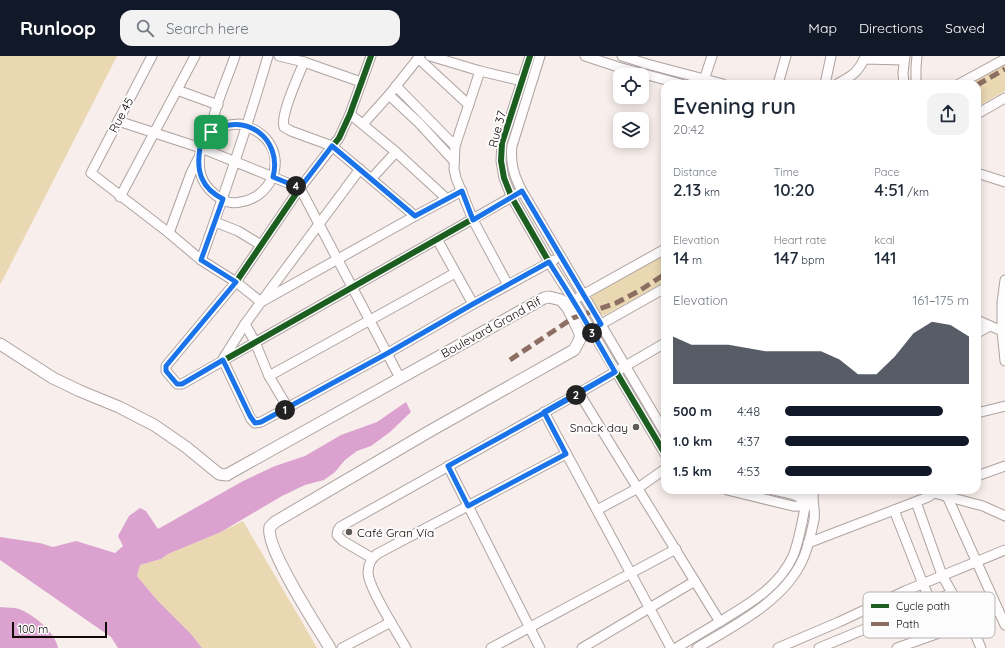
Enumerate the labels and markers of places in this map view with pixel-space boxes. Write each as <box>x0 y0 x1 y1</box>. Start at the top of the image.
pin <box>194 115 228 149</box>
pin: 4 <box>286 176 306 196</box>
pin: 3 <box>582 323 602 343</box>
pin: 2 <box>566 385 586 405</box>
pin: 1 <box>275 400 295 420</box>
place label: Snack day <box>570 420 628 435</box>
marker: Snack day <box>631 422 641 432</box>
place label: Café Gran Vía <box>357 525 434 540</box>
marker: Café Gran Vía <box>344 527 354 537</box>

